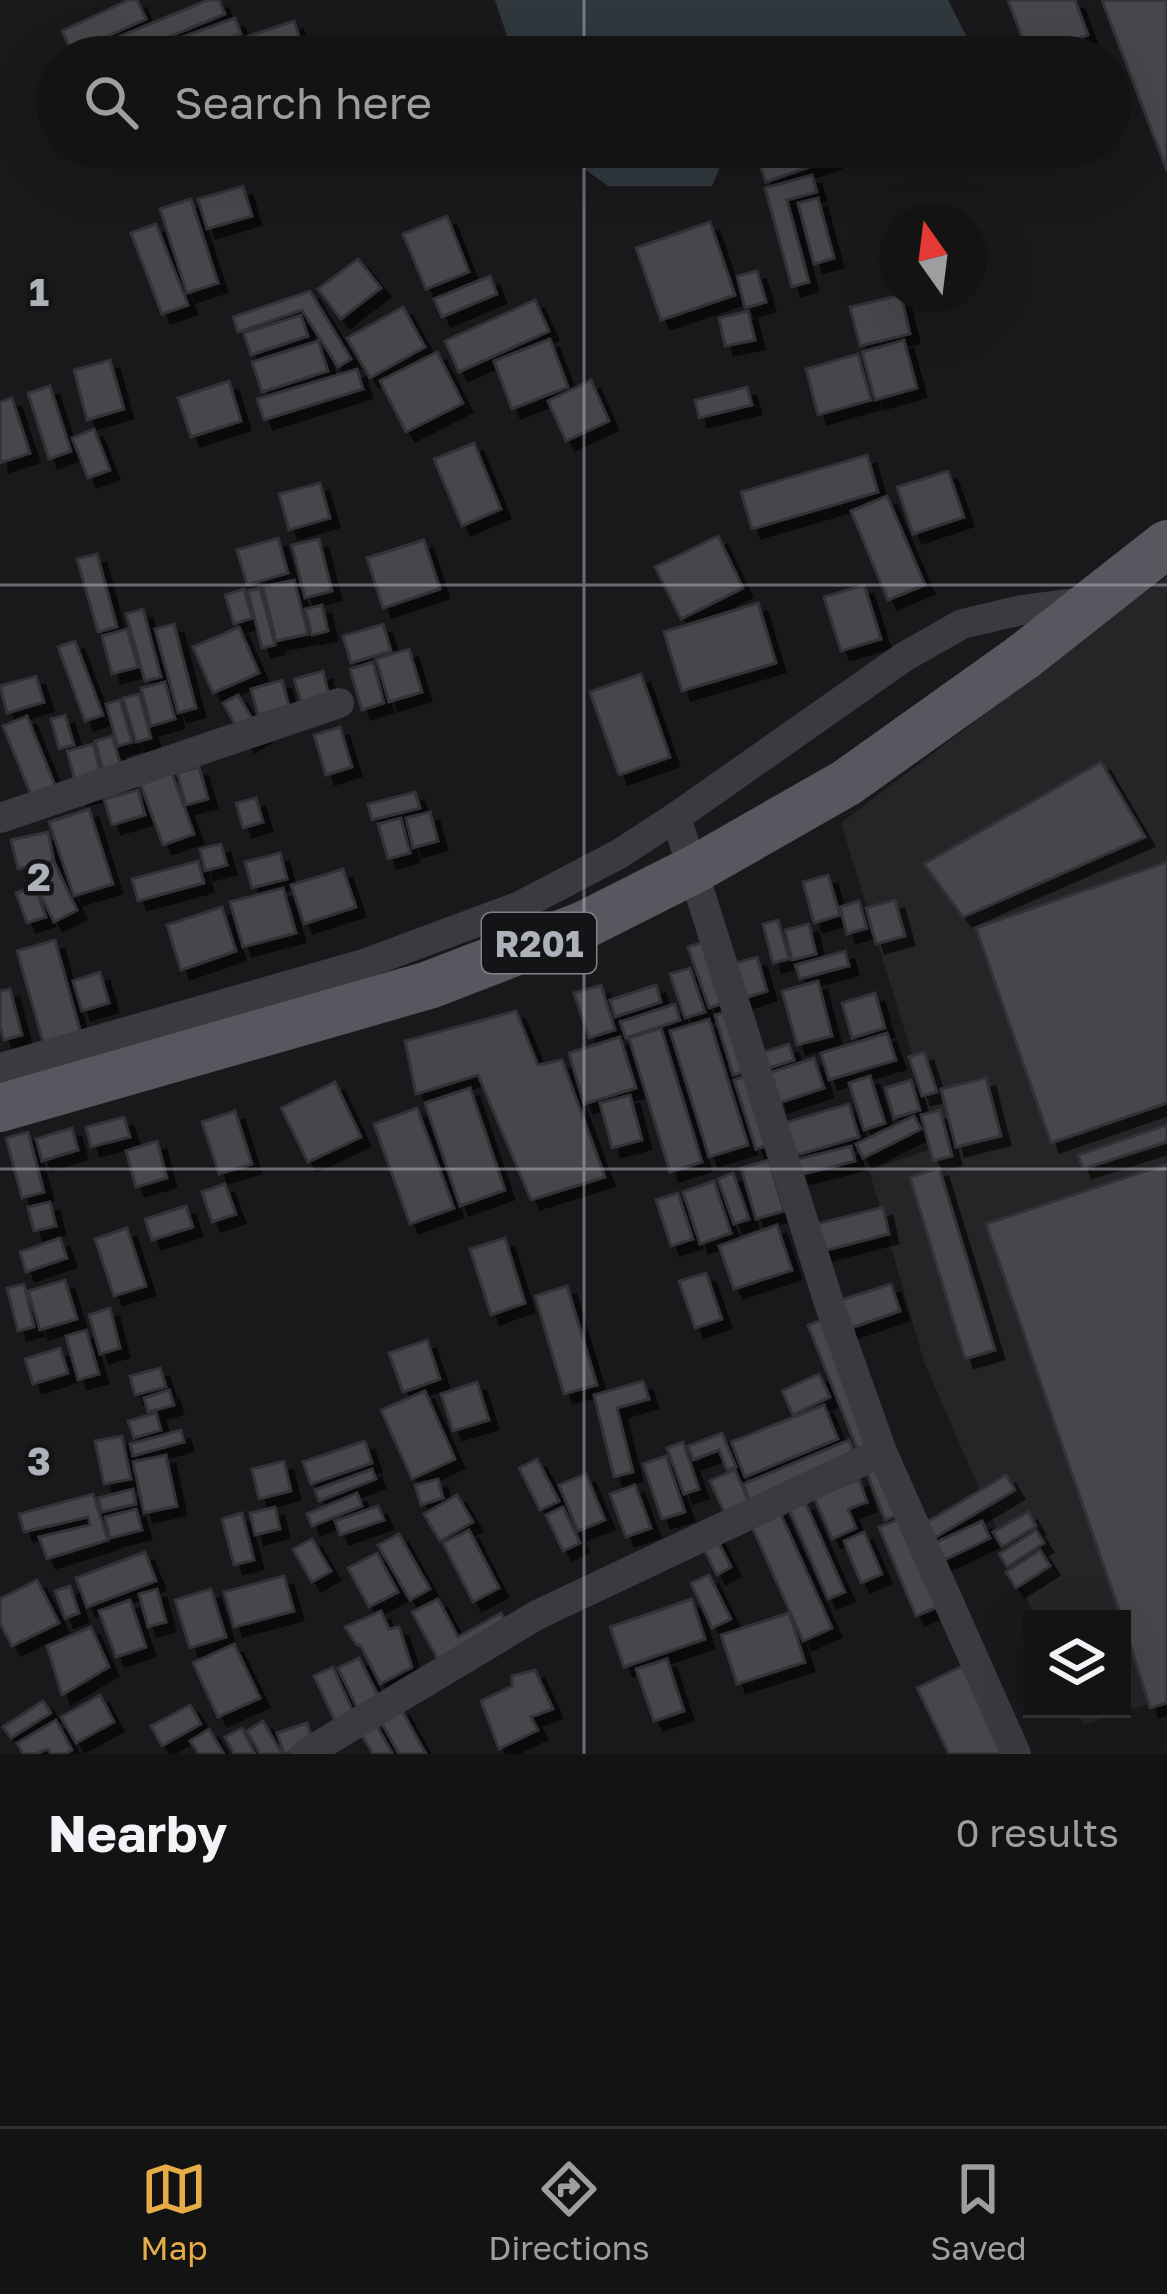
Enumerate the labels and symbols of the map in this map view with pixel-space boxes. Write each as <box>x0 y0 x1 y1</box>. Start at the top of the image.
north arrow <box>879 204 987 312</box>
text: 1 <box>29 268 49 315</box>
text: 2 <box>27 853 51 900</box>
road number: R201 <box>482 913 596 973</box>
text: 3 <box>27 1437 51 1484</box>

